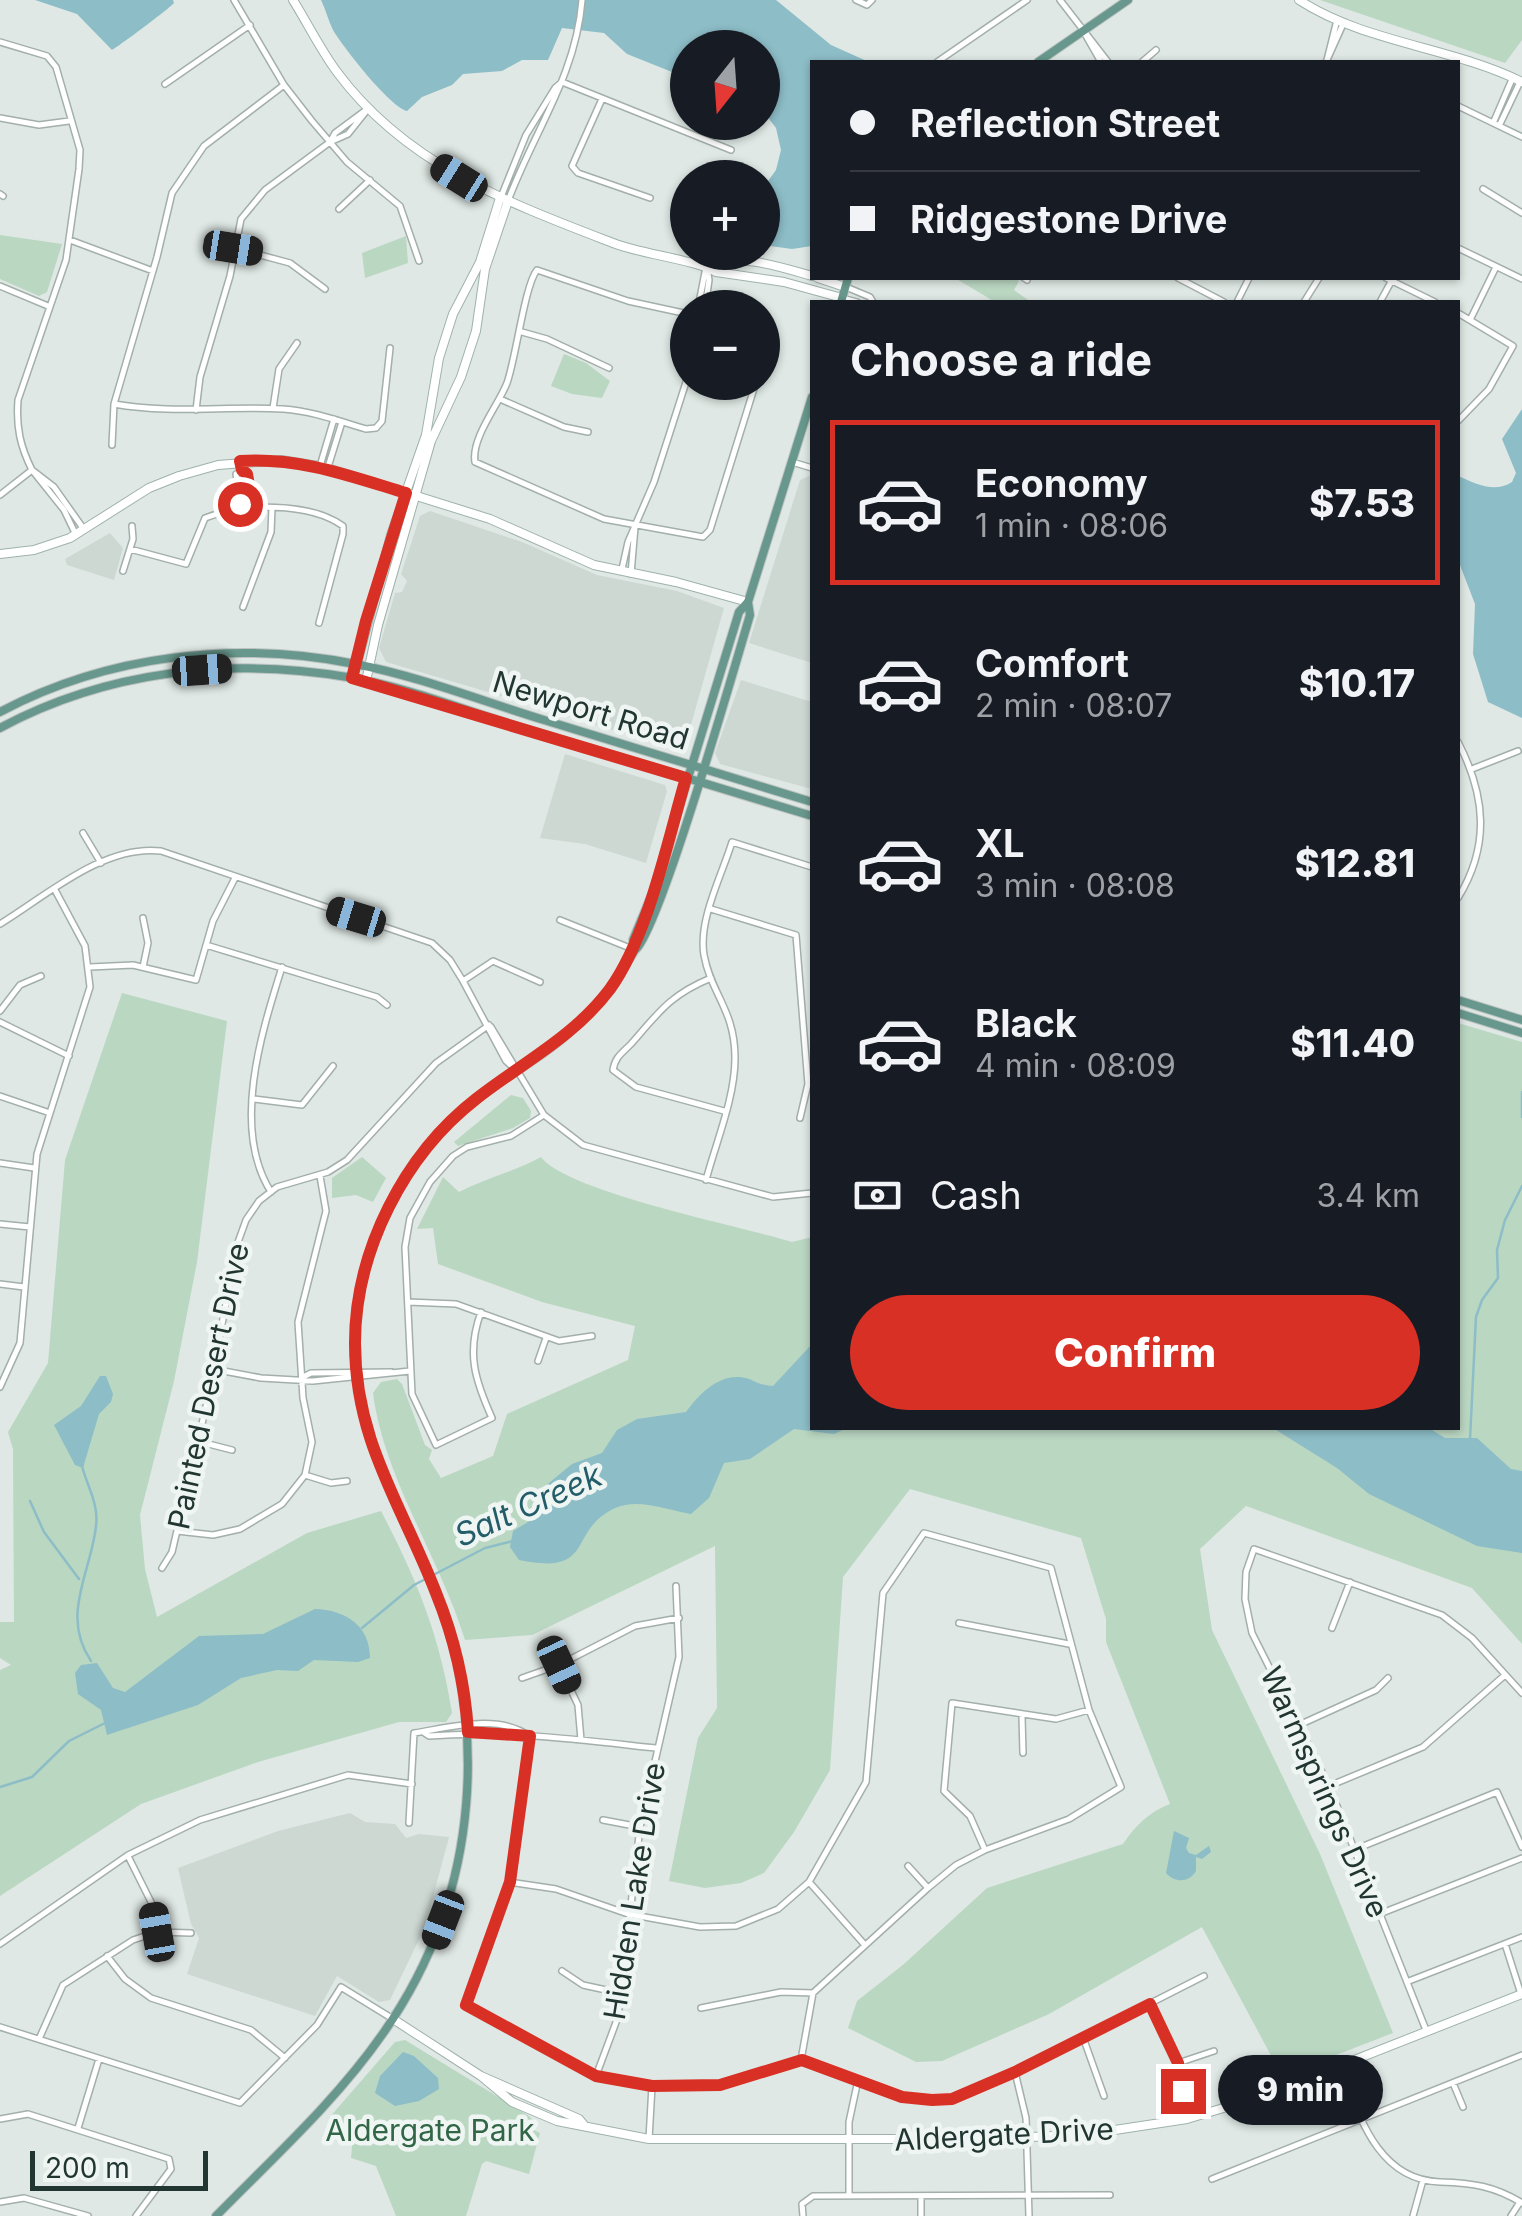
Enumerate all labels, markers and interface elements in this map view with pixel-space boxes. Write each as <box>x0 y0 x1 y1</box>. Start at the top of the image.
north arrow <box>670 30 780 140</box>
map controls <box>670 30 780 400</box>
text: Reflection Street <box>910 100 1220 146</box>
car <box>426 149 492 207</box>
button: + <box>670 160 780 270</box>
text: Ridgestone Drive <box>910 196 1228 242</box>
car <box>201 228 265 268</box>
button: − <box>670 290 780 400</box>
text: Choose a ride <box>850 332 1152 387</box>
icon: car <box>855 458 945 548</box>
text: Economy <box>975 460 1148 506</box>
text: $7.53 <box>1309 480 1415 526</box>
route start <box>218 482 263 527</box>
text: 1 min · 08:06 <box>975 506 1168 545</box>
icon: car <box>855 638 945 728</box>
text: Comfort <box>975 640 1129 686</box>
car <box>171 653 233 687</box>
text: $10.17 <box>1299 660 1415 706</box>
street label: Newport Road <box>489 663 693 757</box>
text: 2 min · 08:07 <box>975 686 1172 725</box>
icon: car <box>855 818 945 908</box>
text: XL <box>975 820 1025 866</box>
text: $12.81 <box>1295 840 1415 886</box>
text: 3 min · 08:08 <box>975 866 1175 905</box>
car <box>323 894 389 940</box>
icon: car <box>855 998 945 1088</box>
text: Black <box>975 1000 1077 1046</box>
text: $11.40 <box>1291 1020 1415 1066</box>
text: 4 min · 08:09 <box>975 1046 1176 1085</box>
icon: cash <box>850 1168 905 1223</box>
text: Cash <box>930 1172 1022 1218</box>
text: 3.4 km <box>1316 1176 1420 1215</box>
street label: Painted Desert Drive <box>160 1240 256 1532</box>
button: Confirm <box>850 1295 1420 1410</box>
water label: Salt Creek <box>448 1455 609 1555</box>
car <box>533 1631 585 1699</box>
street label: Warmsprings Drive <box>1253 1661 1397 1923</box>
street label: Hidden Lake Drive <box>596 1760 672 2022</box>
car <box>418 1887 468 1953</box>
car <box>137 1900 177 1964</box>
callout: 9 min <box>1218 2056 1383 2126</box>
route end <box>1161 2069 1206 2114</box>
text: 9 min <box>1257 2070 1344 2109</box>
street label: Aldergate Drive <box>893 2110 1115 2158</box>
park label: Aldergate Park <box>325 2112 535 2148</box>
scale bar <box>30 2146 208 2190</box>
text: 200 m <box>45 2151 130 2185</box>

